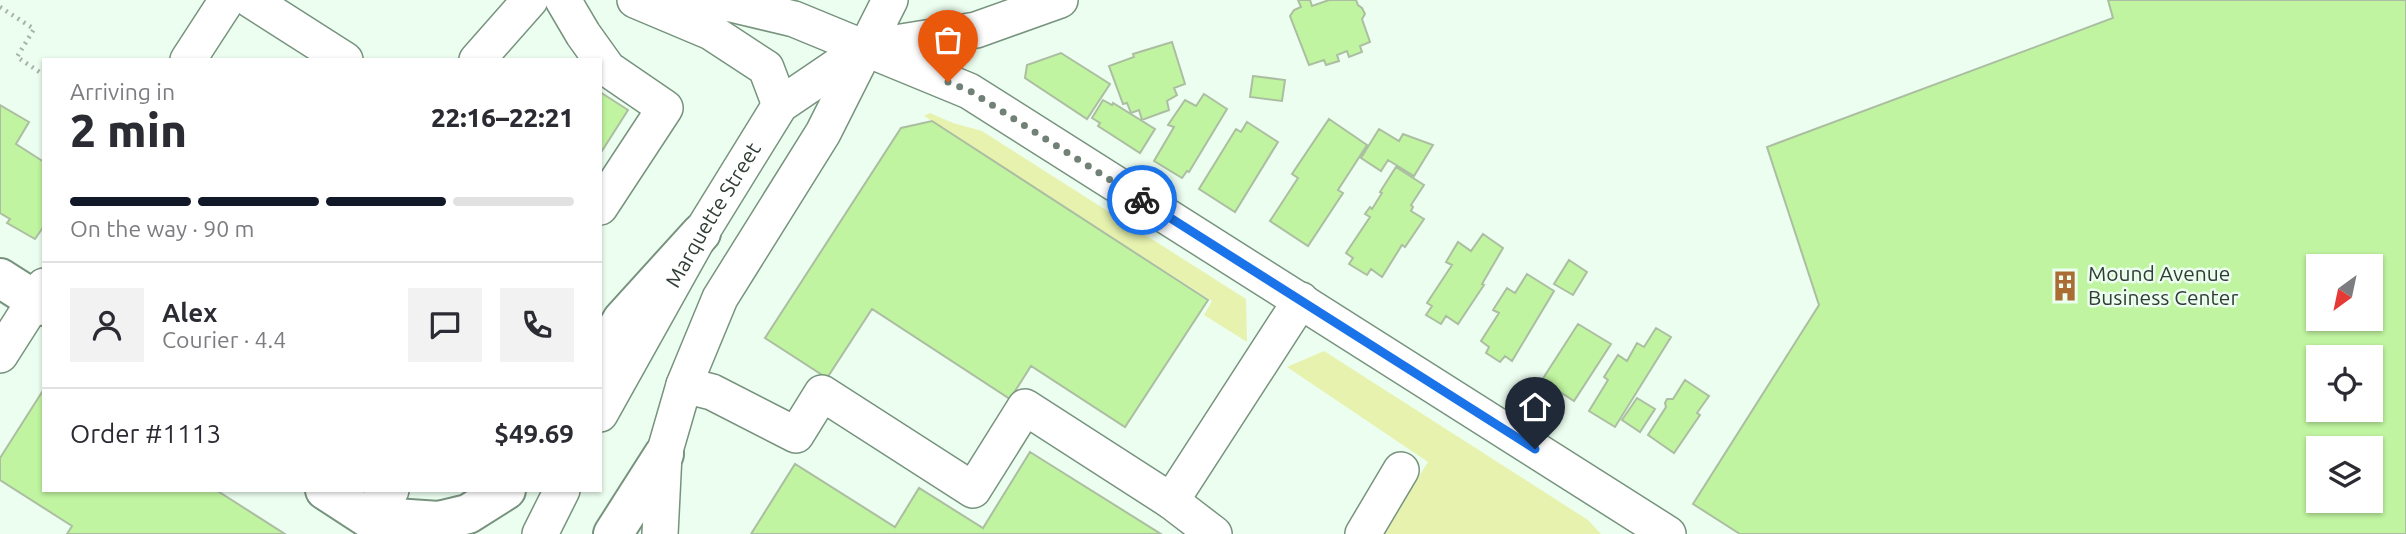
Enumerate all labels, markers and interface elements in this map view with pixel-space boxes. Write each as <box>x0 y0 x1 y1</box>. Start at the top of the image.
pin <box>918 10 978 82</box>
icon: bag <box>929 21 967 59</box>
text: Arriving in <box>70 79 175 104</box>
text: 22:16–22:21 <box>431 103 574 132</box>
text: 2 min <box>70 104 187 156</box>
street label: Marquette Street <box>660 138 765 291</box>
courier <box>1107 165 1177 235</box>
icon: bike <box>1123 181 1161 219</box>
text: On the way · 90 m <box>70 216 254 241</box>
north arrow <box>2306 254 2384 331</box>
map controls <box>2306 254 2383 513</box>
place label: Mound Avenue Business Center <box>2088 261 2238 309</box>
building icon: Mound Avenue Business Center <box>2048 269 2082 303</box>
button: person <box>70 288 144 362</box>
button: chat <box>408 288 482 362</box>
button: phone <box>500 288 574 362</box>
text: Alex <box>162 298 217 327</box>
text: Courier · 4.4 <box>162 327 286 352</box>
button: locate <box>2306 345 2383 422</box>
pin <box>1505 377 1565 449</box>
icon: home <box>1516 388 1554 426</box>
text: Order #1113 <box>70 419 221 448</box>
text: $49.69 <box>494 419 574 448</box>
button: layers <box>2306 436 2383 513</box>

